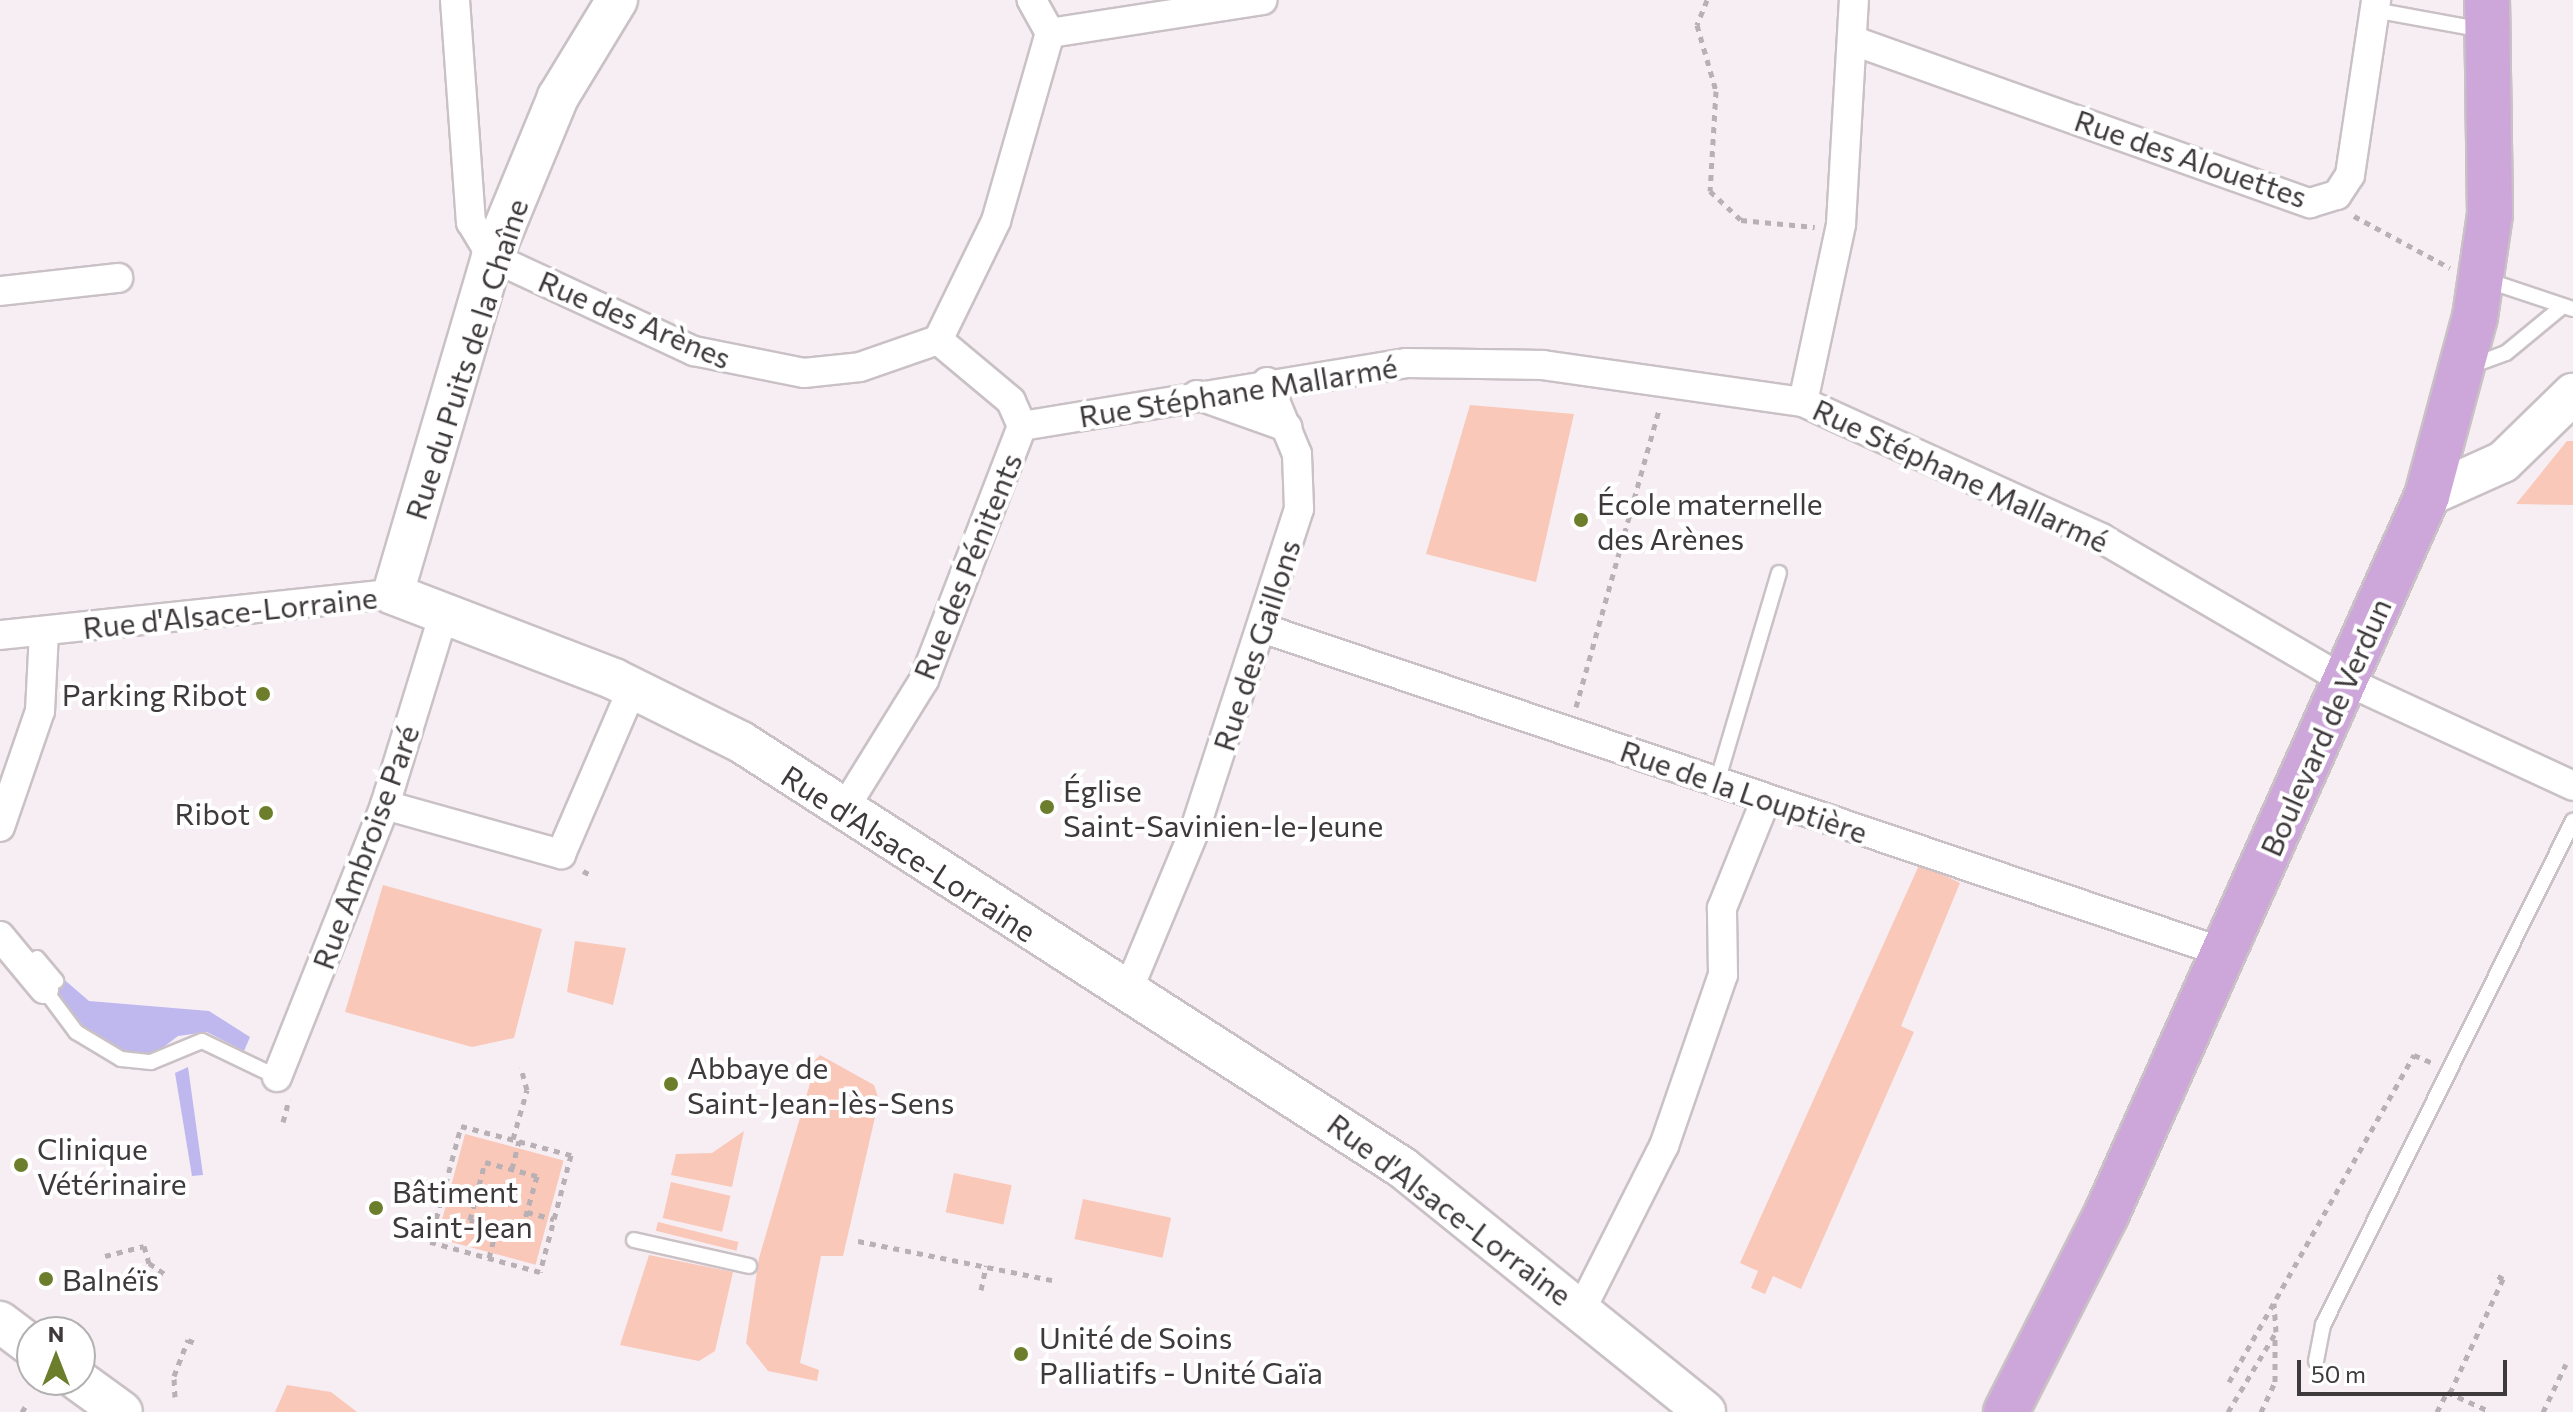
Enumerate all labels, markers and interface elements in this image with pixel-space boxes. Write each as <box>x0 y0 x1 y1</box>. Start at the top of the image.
street label: Rue des Alouettes <box>2070 101 2312 215</box>
street label: Rue du Puits de la Chaîne <box>397 194 535 524</box>
street label: Rue des Arènes <box>533 262 737 376</box>
street label: Rue Stéphane Mallarmé <box>1076 348 1400 434</box>
street label: Rue Stéphane Mallarmé <box>1808 391 2114 559</box>
street label: Rue des Pénitents <box>905 448 1029 684</box>
place label: École maternelle des Arènes <box>1597 485 1823 556</box>
marker: École maternelle des Arènes <box>1572 511 1590 529</box>
street label: Rue des Gaillons <box>1205 535 1307 755</box>
street label: Rue d'Alsace-Lorraine <box>81 579 379 645</box>
street label: Boulevard de Verdun <box>2252 593 2398 861</box>
place label: Parking Ribot <box>62 676 247 712</box>
marker: Parking Ribot <box>254 685 272 703</box>
street label: Rue Ambroise Paré <box>304 720 426 974</box>
street label: Rue de la Louptière <box>1616 732 1872 850</box>
street label: Rue d'Alsace-Lorraine <box>775 757 1043 949</box>
place label: Église Saint-Savinien-le-Jeune <box>1063 772 1383 842</box>
place label: Ribot <box>174 795 250 831</box>
marker: Église Saint-Savinien-le-Jeune <box>1038 798 1056 816</box>
marker: Ribot <box>257 804 275 822</box>
place label: Abbaye de Saint-Jean-lès-Sens <box>687 1049 954 1120</box>
marker: Abbaye de Saint-Jean-lès-Sens <box>662 1075 680 1093</box>
street label: Rue d'Alsace-Lorraine <box>1321 1106 1579 1312</box>
place label: Clinique Vétérinaire <box>37 1130 187 1200</box>
marker: Clinique Vétérinaire <box>12 1156 30 1174</box>
place label: Bâtiment Saint-Jean <box>392 1173 533 1244</box>
marker: Bâtiment Saint-Jean <box>367 1199 385 1217</box>
place label: Balnéïs <box>62 1261 159 1297</box>
marker: Balnéïs <box>37 1270 55 1288</box>
north arrow <box>16 1316 96 1396</box>
place label: Unité de Soins Palliatifs - Unité Gaïa <box>1039 1319 1323 1390</box>
text: N <box>48 1320 64 1347</box>
marker: Unité de Soins Palliatifs - Unité Gaïa <box>1010 1343 1032 1365</box>
scale bar <box>2301 1344 2511 1394</box>
text: 50 m <box>2311 1359 2366 1388</box>

